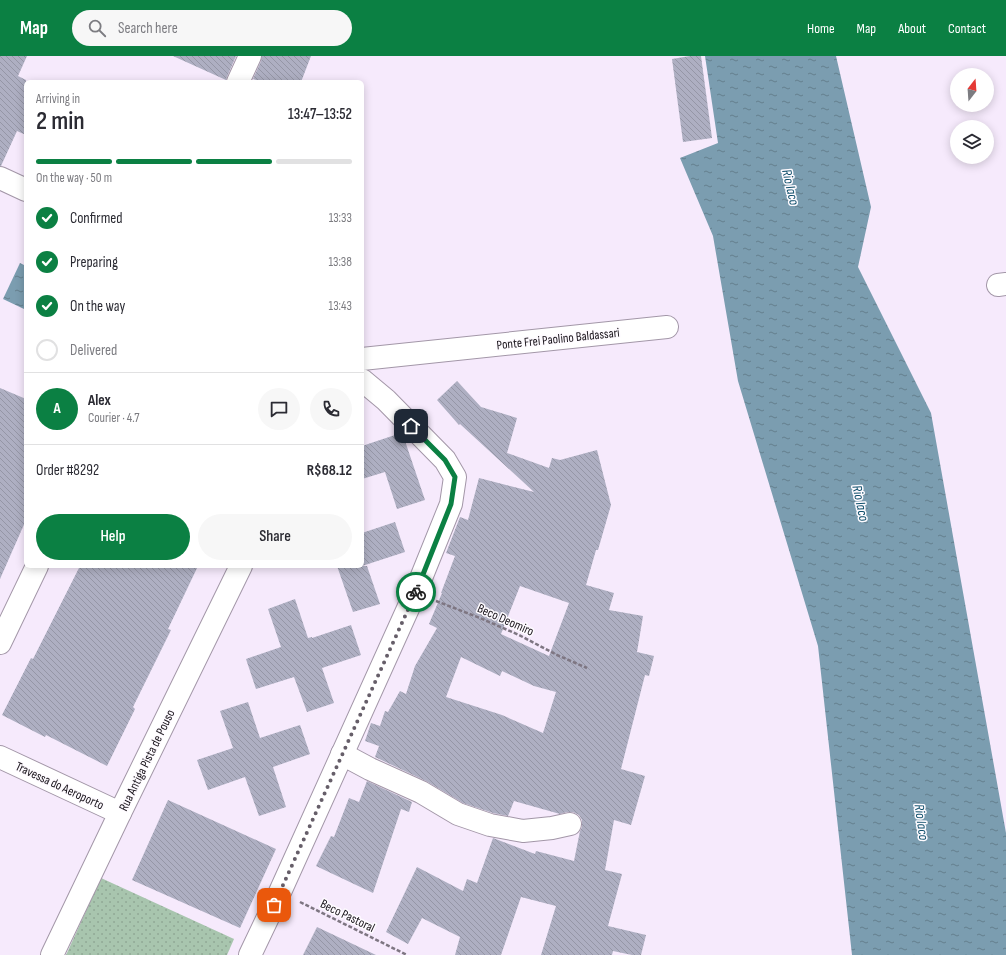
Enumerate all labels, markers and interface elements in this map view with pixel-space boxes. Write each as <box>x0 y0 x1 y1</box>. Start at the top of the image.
search box <box>72 10 352 46</box>
text: Map <box>20 17 48 40</box>
icon: search <box>86 17 108 39</box>
text: Search here <box>118 19 178 38</box>
text: Home <box>807 20 835 37</box>
text: Map <box>857 20 876 37</box>
text: About <box>898 20 926 37</box>
text: Contact <box>948 20 986 37</box>
north arrow <box>950 68 994 112</box>
map controls <box>950 68 994 164</box>
text: Arriving in <box>36 91 80 107</box>
text: 13:47–13:52 <box>288 105 352 124</box>
text: 2 min <box>36 106 85 137</box>
button: layers <box>950 120 994 164</box>
water label: Rio Iaco <box>778 167 803 207</box>
text: On the way · 50 m <box>36 170 112 186</box>
icon: check <box>36 207 58 229</box>
text: Confirmed <box>70 209 123 228</box>
text: 13:33 <box>329 210 352 226</box>
icon: check <box>36 251 58 273</box>
text: Preparing <box>70 253 118 272</box>
text: 13:38 <box>328 254 352 270</box>
icon: check <box>36 295 58 317</box>
text: On the way <box>70 297 125 316</box>
text: 13:43 <box>329 298 352 314</box>
street label: Ponte Frei Paolino Baldassari <box>496 325 620 353</box>
text: Delivered <box>70 341 117 360</box>
button: chat <box>258 388 300 430</box>
button: phone <box>310 388 352 430</box>
text: Alex <box>88 391 111 410</box>
text: A <box>53 399 61 418</box>
pin <box>394 409 428 443</box>
text: Courier · 4.7 <box>88 410 140 426</box>
icon: home <box>400 415 422 437</box>
text: Order #8292 <box>36 461 99 480</box>
text: R$68.12 <box>307 461 352 480</box>
water label: Rio Iaco <box>848 484 873 523</box>
button: Help <box>36 514 190 560</box>
button: Share <box>198 514 352 560</box>
courier <box>396 572 436 612</box>
icon: bike <box>405 581 427 603</box>
street label: Beco Deomiro <box>475 600 536 639</box>
street label: Rua Antiga Pista de Pouso <box>115 707 178 814</box>
street label: Travessa do Aeroporto <box>13 758 106 813</box>
water label: Rio Iaco <box>911 803 932 842</box>
pin <box>257 888 291 922</box>
icon: bag <box>263 894 285 916</box>
street label: Beco Pastoral <box>318 896 377 936</box>

